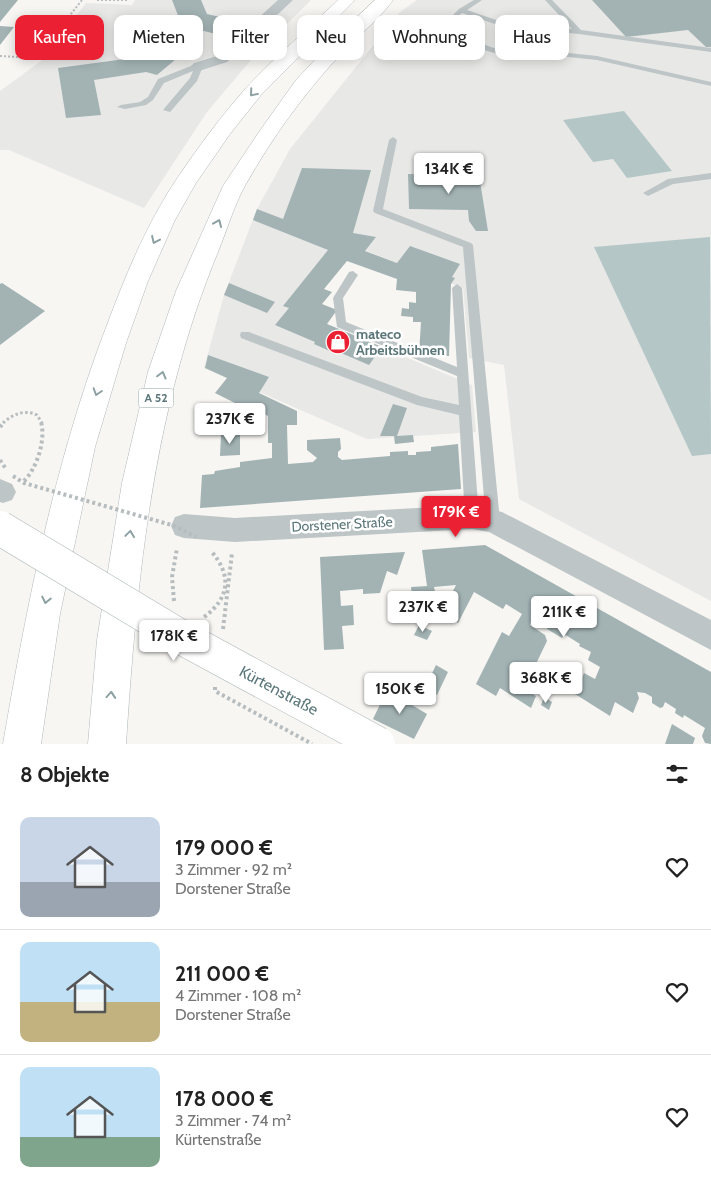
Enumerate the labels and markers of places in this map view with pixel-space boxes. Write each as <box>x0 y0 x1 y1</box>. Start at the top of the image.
pin: 134K € <box>408 152 490 195</box>
place label: mateco Arbeitsbühnen <box>356 325 445 359</box>
shop icon: mateco Arbeitsbühnen <box>325 329 351 355</box>
pin: 237K € <box>189 402 271 445</box>
pin: 179K € <box>415 496 497 538</box>
pin: 237K € <box>382 590 464 633</box>
pin: 211K € <box>523 596 605 638</box>
pin: 178K € <box>133 620 215 662</box>
pin: 368K € <box>505 662 587 704</box>
pin: 150K € <box>359 672 441 715</box>

